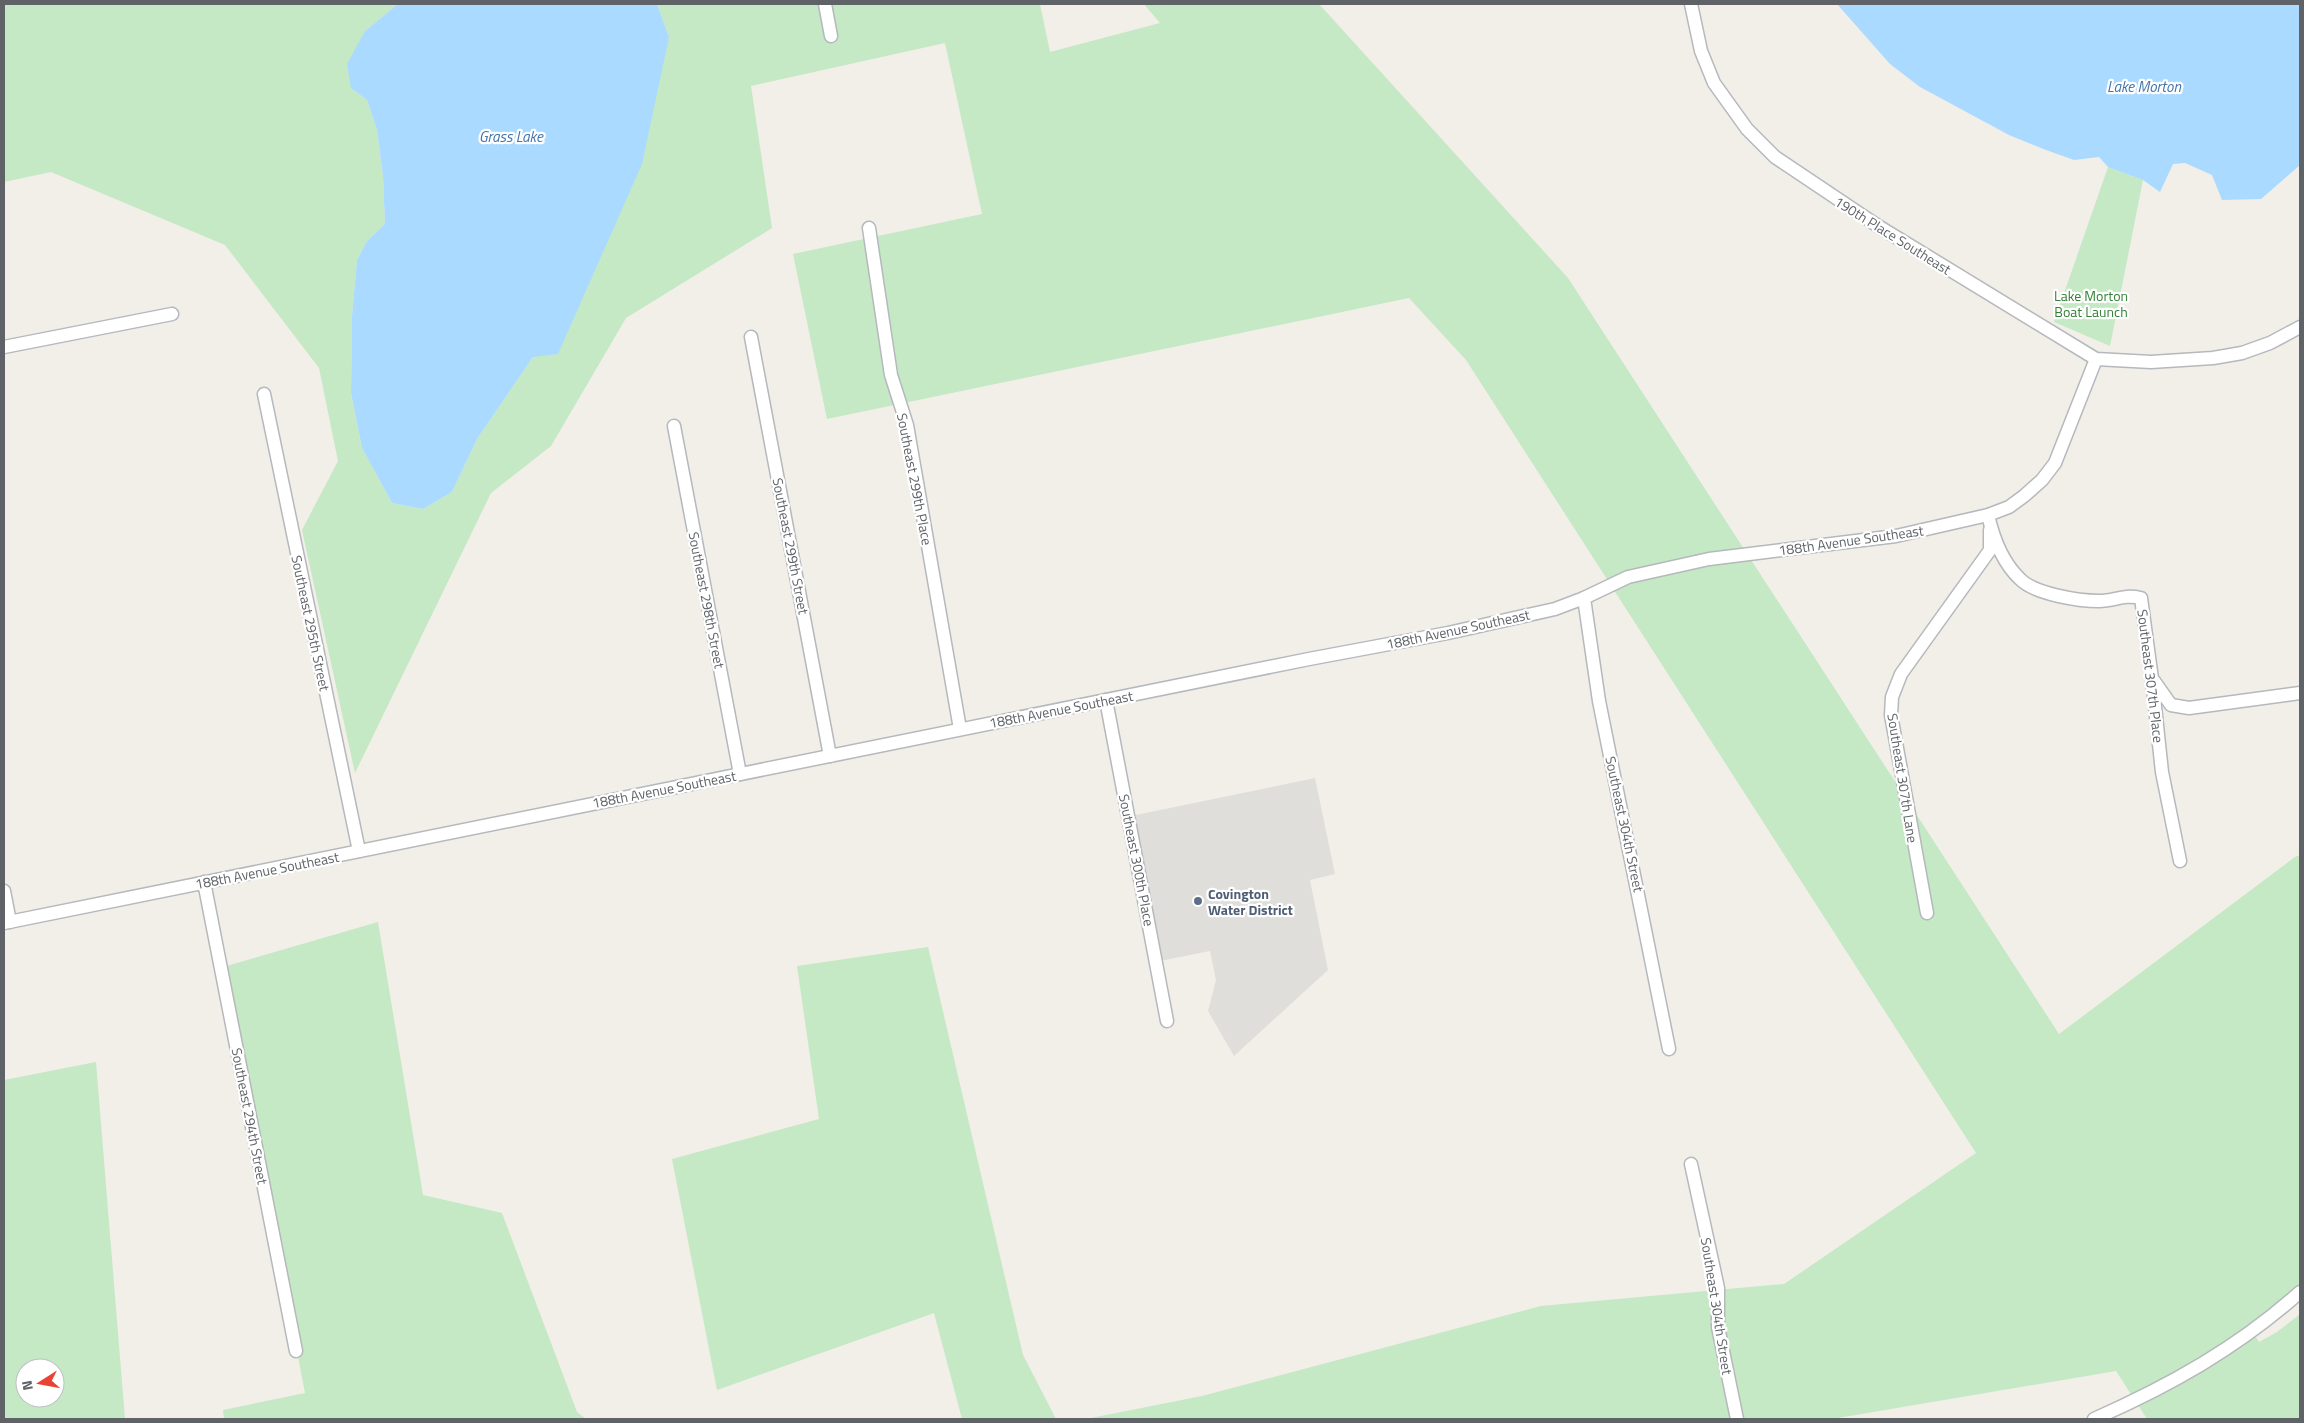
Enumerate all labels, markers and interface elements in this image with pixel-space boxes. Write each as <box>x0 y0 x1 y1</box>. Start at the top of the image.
water label: Lake Morton <box>2107 75 2182 98</box>
water label: Grass Lake <box>479 125 544 148</box>
street label: 190th Place Southeast <box>1831 191 1955 279</box>
park label: Lake Morton Boat Launch <box>2054 285 2128 322</box>
street label: Southeast 299th Place <box>892 411 938 547</box>
street label: Southeast 299th Street <box>767 476 815 616</box>
street label: 188th Avenue Southeast <box>1777 519 1925 561</box>
street label: Southeast 298th Street <box>683 530 731 670</box>
street label: Southeast 295th Street <box>286 553 336 693</box>
street label: 188th Avenue Southeast <box>1384 604 1532 654</box>
street label: Southeast 307th Place <box>2132 608 2170 744</box>
street label: 188th Avenue Southeast <box>987 685 1135 733</box>
street label: Southeast 307th Lane <box>1882 712 1924 844</box>
street label: Southeast 304th Street <box>1600 754 1650 894</box>
street label: 188th Avenue Southeast <box>590 765 738 813</box>
street label: Southeast 300th Place <box>1114 792 1160 928</box>
street label: 188th Avenue Southeast <box>193 846 341 894</box>
place label: Covington Water District <box>1208 883 1293 920</box>
marker: Covington Water District <box>1192 895 1204 907</box>
street label: Southeast 294th Street <box>226 1046 274 1186</box>
street label: Southeast 304th Street <box>1696 1236 1738 1376</box>
north arrow <box>15 1358 65 1408</box>
text: N <box>16 1379 38 1392</box>

